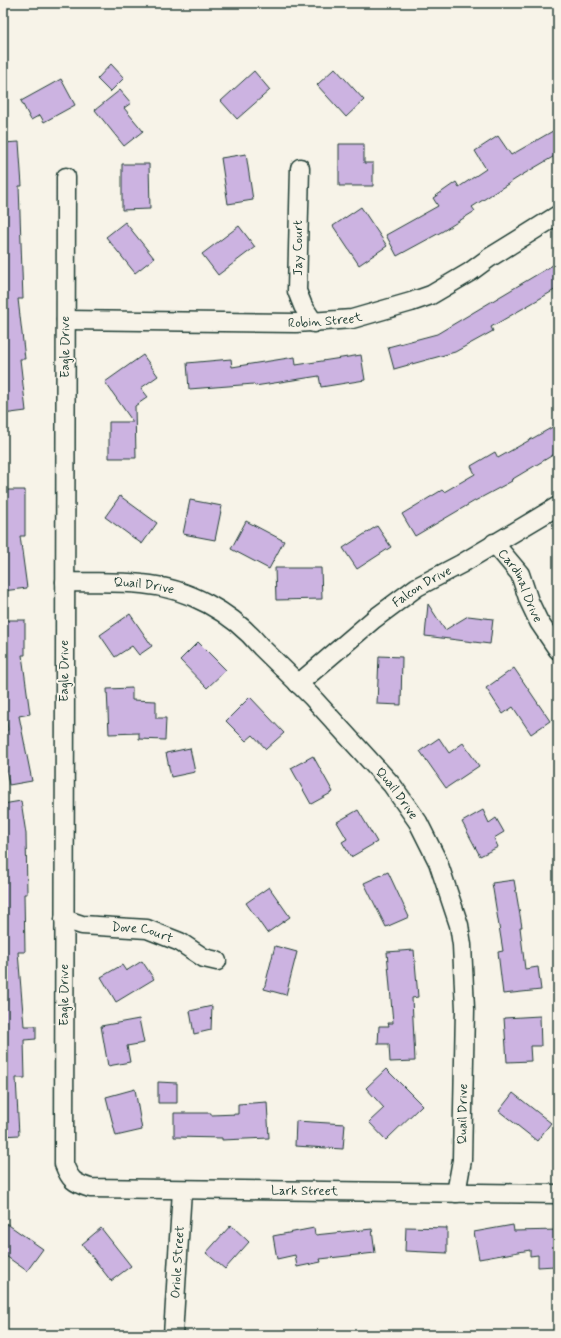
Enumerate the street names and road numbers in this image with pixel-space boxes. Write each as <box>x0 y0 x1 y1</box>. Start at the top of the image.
street label: Jay Court <box>290 220 307 276</box>
street label: Robin Street <box>288 308 364 332</box>
street label: Eagle Drive <box>57 316 74 378</box>
street label: Cardinal Drive <box>494 545 547 625</box>
street label: Falcon Drive <box>389 562 454 611</box>
street label: Quail Drive <box>113 574 176 598</box>
street label: Eagle Drive <box>56 640 73 702</box>
street label: Quail Drive <box>372 764 422 823</box>
street label: Dove Court <box>111 918 175 947</box>
street label: Eagle Drive <box>56 964 73 1026</box>
street label: Quail Drive <box>454 1083 472 1145</box>
street label: Lark Street <box>271 1182 339 1200</box>
street label: Oriole Street <box>167 1225 188 1299</box>

